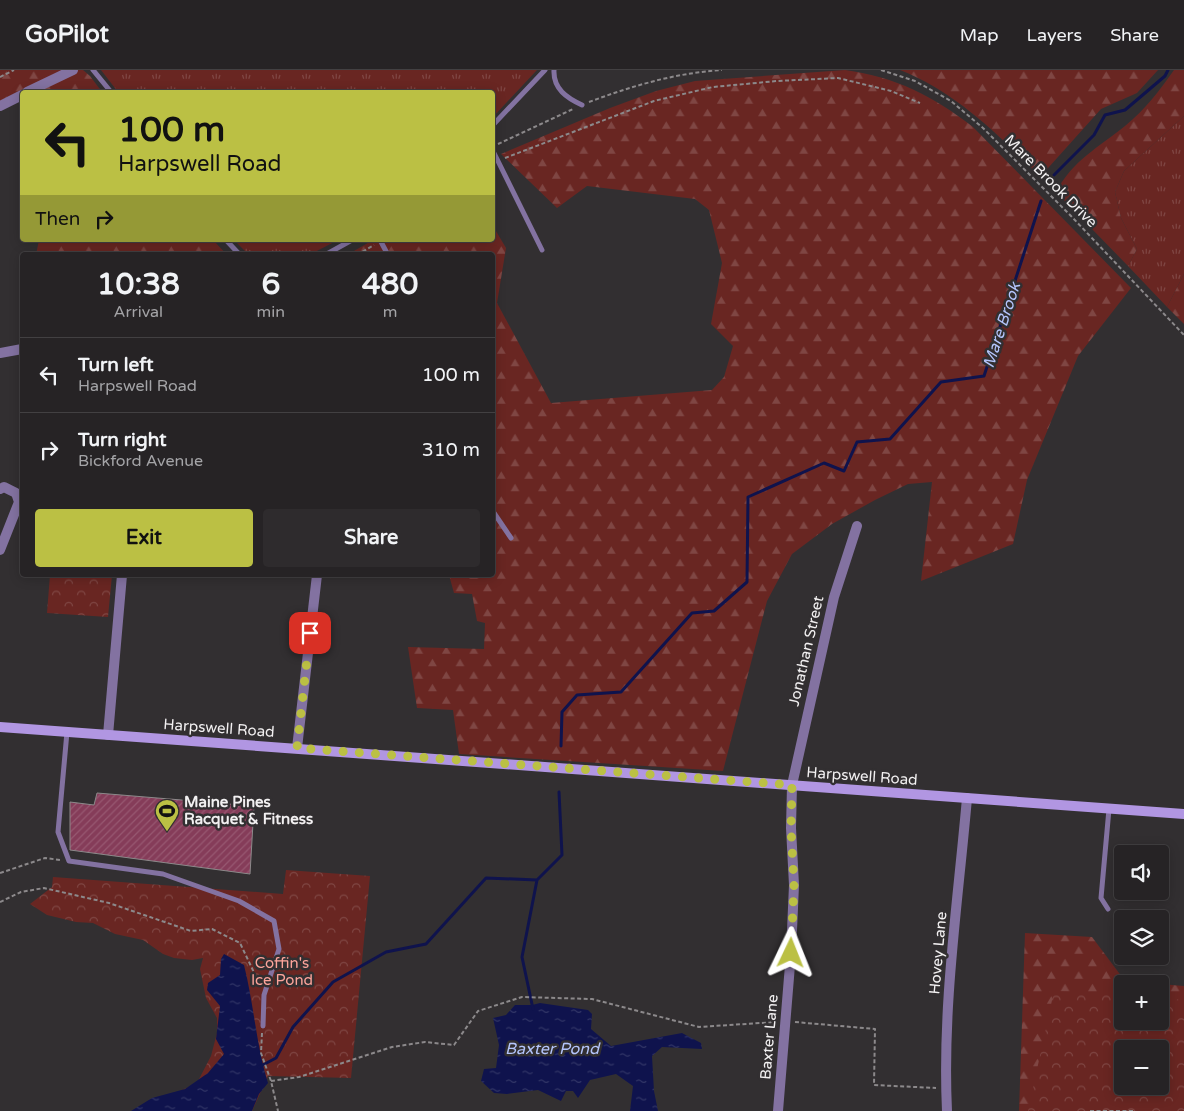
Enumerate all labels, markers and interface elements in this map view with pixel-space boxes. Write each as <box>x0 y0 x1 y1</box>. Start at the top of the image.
text: GoPilot <box>25 20 109 49</box>
text: Map <box>960 24 999 46</box>
text: Layers <box>1027 24 1082 46</box>
text: Share <box>1110 24 1159 46</box>
text: 100 m <box>118 109 225 151</box>
icon: left <box>35 110 100 175</box>
street label: Mare Brook Drive <box>1001 131 1101 231</box>
text: Harpswell Road <box>118 151 281 177</box>
icon: right <box>90 205 118 233</box>
text: Then <box>35 208 80 230</box>
text: 10:38 <box>97 266 180 303</box>
text: 6 <box>261 266 280 303</box>
text: 480 <box>362 266 418 303</box>
water label: Mare Brook <box>979 279 1026 371</box>
text: Arrival <box>114 302 163 322</box>
text: min <box>257 302 285 322</box>
text: m <box>383 302 397 322</box>
text: Turn left <box>78 354 154 376</box>
icon: left <box>35 361 63 389</box>
text: 100 m <box>422 364 480 386</box>
text: Harpswell Road <box>78 376 197 396</box>
text: Turn right <box>78 429 166 451</box>
icon: right <box>35 436 63 464</box>
text: 310 m <box>422 439 480 461</box>
text: Bickford Avenue <box>78 451 203 471</box>
button: Exit <box>35 509 253 567</box>
button: Share <box>263 509 480 567</box>
street label: Jonathan Street <box>785 594 828 708</box>
pin <box>289 612 331 654</box>
icon: arrive <box>296 619 324 647</box>
street label: Harpswell Road <box>163 715 275 741</box>
street label: Harpswell Road <box>806 763 918 789</box>
place label: Maine Pines Racquet & Fitness <box>184 793 313 829</box>
sports icon: Maine Pines Racquet & Fitness <box>154 798 180 832</box>
map controls <box>1114 845 1169 1095</box>
button: sound <box>1114 845 1169 900</box>
button: layers <box>1114 910 1169 965</box>
street label: Hovey Lane <box>925 911 951 995</box>
position arrow <box>764 926 816 978</box>
park label: Coffin's Ice Pond <box>251 954 313 989</box>
button: + <box>1114 975 1169 1030</box>
street label: Baxter Lane <box>756 994 782 1080</box>
water label: Baxter Pond <box>505 1039 601 1059</box>
button: − <box>1114 1040 1169 1095</box>

